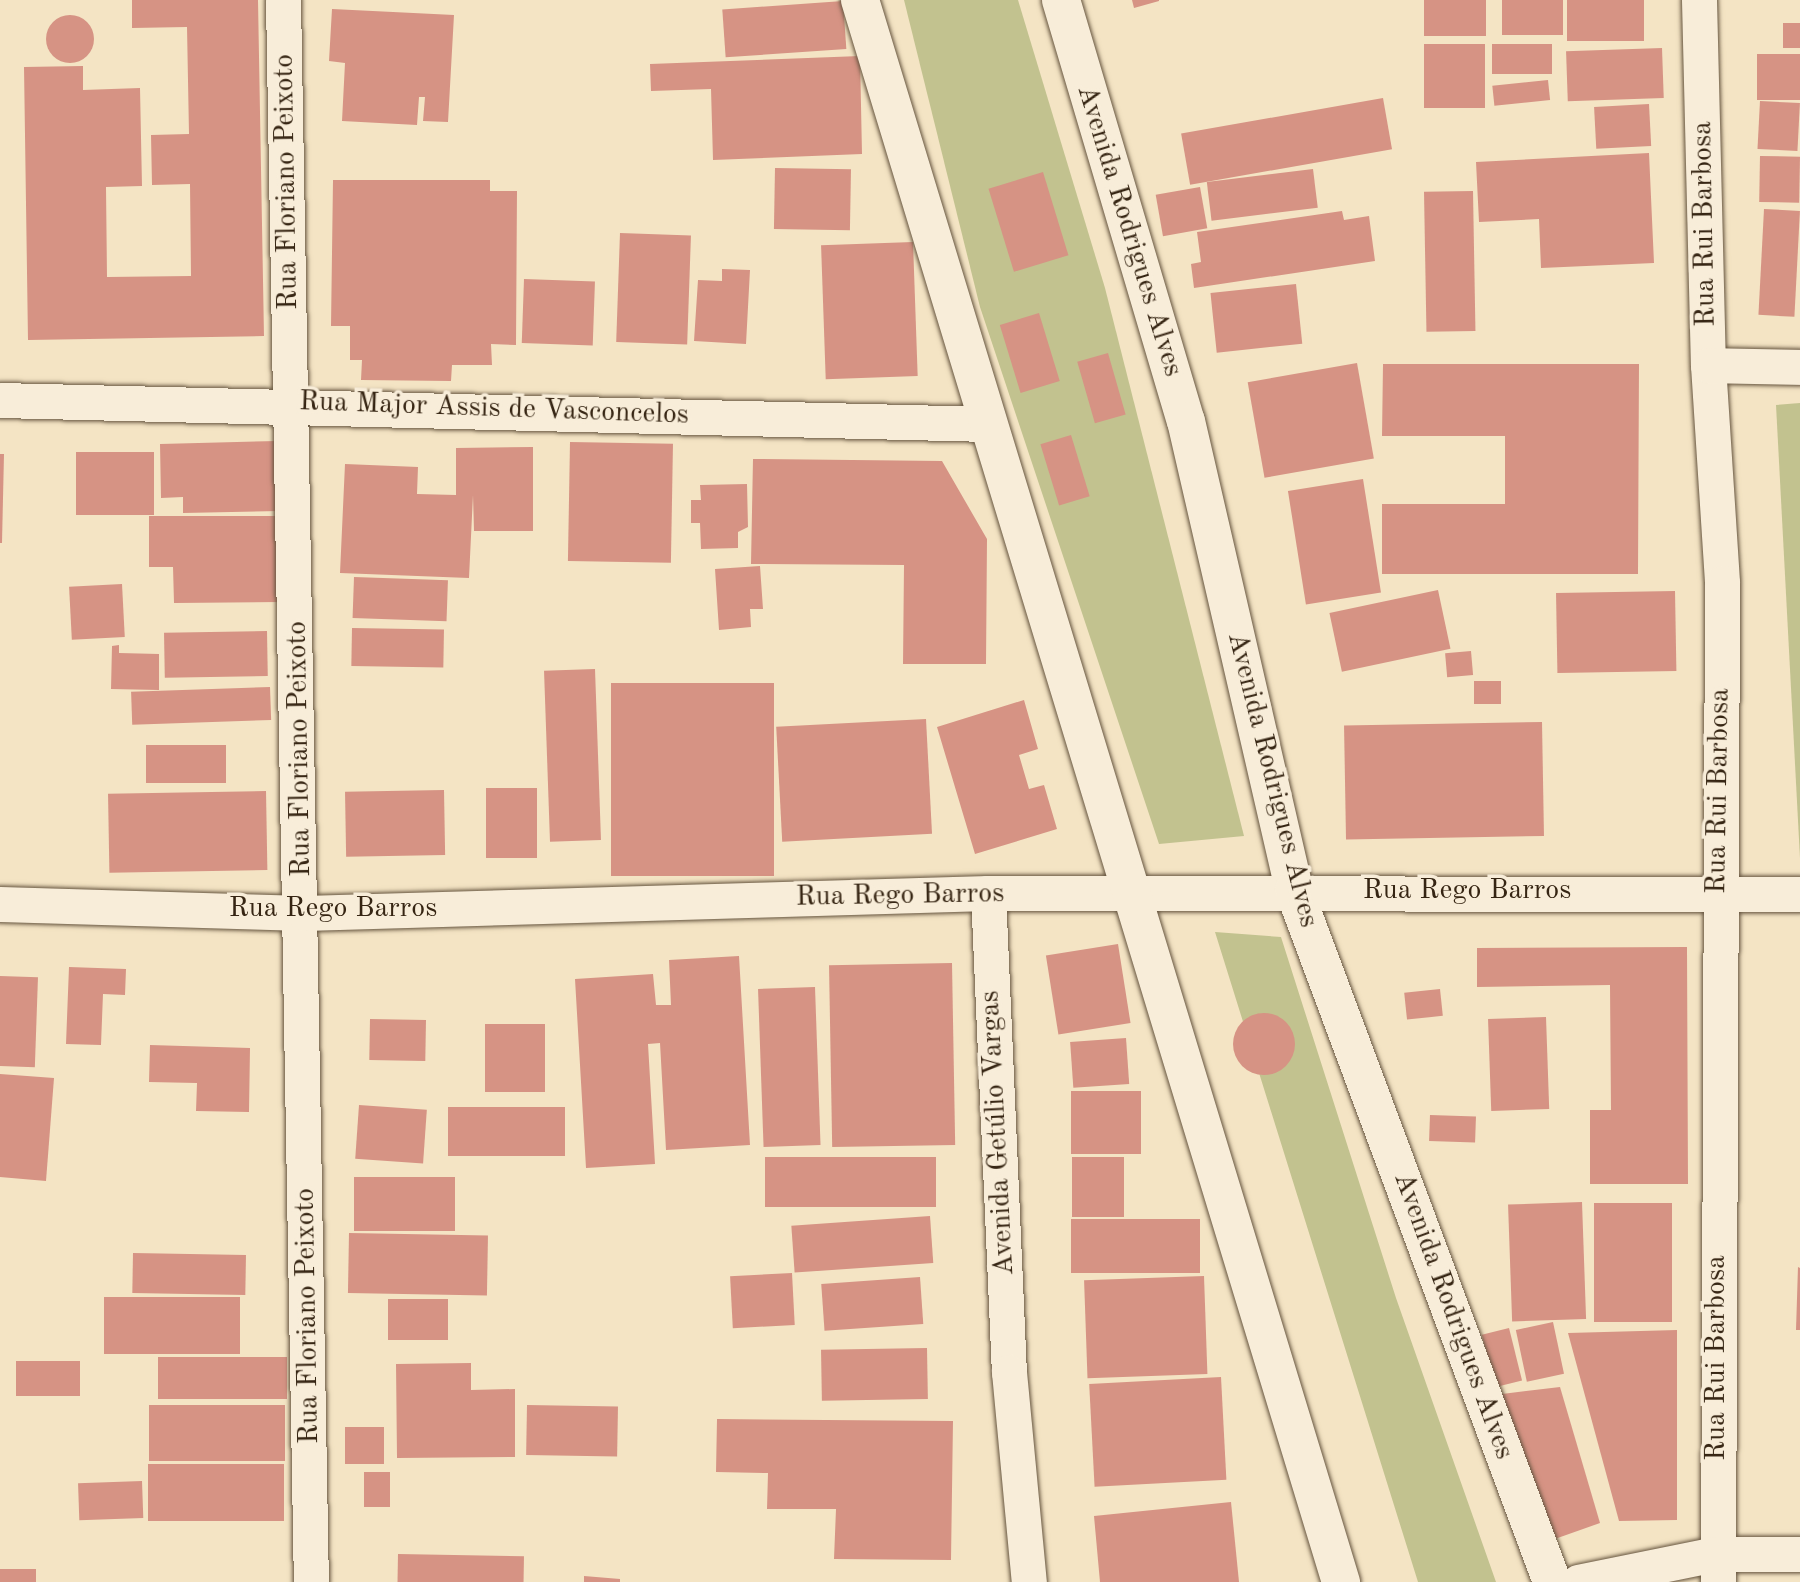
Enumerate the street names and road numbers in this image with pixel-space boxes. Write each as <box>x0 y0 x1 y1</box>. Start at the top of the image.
street label: Rua Floriano Peixoto <box>268 54 306 310</box>
street label: Avenida Rodrigues Alves <box>1069 81 1189 381</box>
street label: Rua Rui Barbosa <box>1686 121 1724 327</box>
street label: Rua Major Assis de Vasconcelos <box>299 385 689 433</box>
street label: Rua Floriano Peixoto <box>281 621 319 877</box>
street label: Avenida Rodrigues Alves <box>1219 629 1325 931</box>
street label: Rua Rui Barbosa <box>1700 688 1738 894</box>
street label: Rua Rego Barros <box>1363 874 1571 908</box>
street label: Rua Rego Barros <box>795 877 1005 915</box>
street label: Rua Rego Barros <box>229 892 437 926</box>
street label: Avenida Getúlio Vargas <box>974 990 1022 1276</box>
street label: Avenida Rodrigues Alves <box>1385 1168 1521 1464</box>
street label: Rua Floriano Peixoto <box>289 1188 327 1444</box>
street label: Rua Rui Barbosa <box>1700 1255 1734 1461</box>

